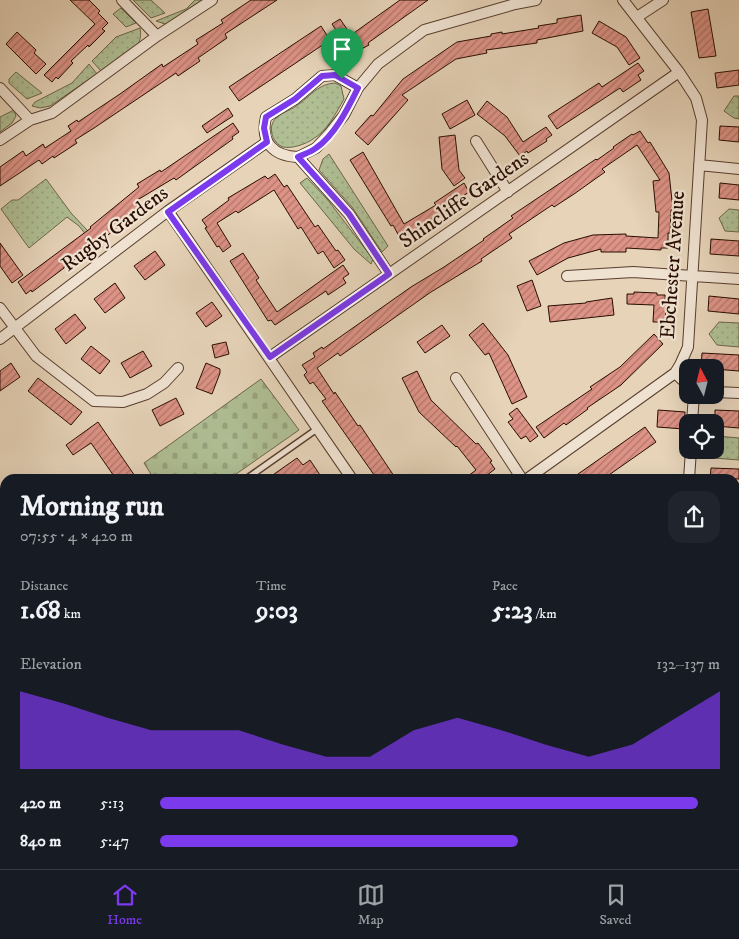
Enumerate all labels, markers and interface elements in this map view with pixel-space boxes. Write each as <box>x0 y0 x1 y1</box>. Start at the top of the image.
pin <box>321 28 363 79</box>
icon: arrive <box>328 35 356 63</box>
street label: Shincliffe Gardens <box>394 146 534 254</box>
street label: Rugby Gardens <box>56 180 174 278</box>
street label: Ebchester Avenue <box>655 190 691 340</box>
north arrow <box>679 359 724 404</box>
map controls <box>679 359 724 459</box>
button: locate <box>679 414 724 459</box>
text: Morning run <box>20 489 164 524</box>
button: share <box>668 491 720 543</box>
text: 07:55 · 4 × 420 m <box>20 526 133 546</box>
text: Distance <box>20 577 68 595</box>
text: Time <box>256 577 286 595</box>
text: Pace <box>492 577 518 595</box>
text: 1.68 <box>20 595 61 626</box>
text: 9:03 <box>256 595 298 626</box>
text: 5:23 <box>492 595 533 626</box>
text: km <box>61 605 81 623</box>
text: /km <box>533 605 557 623</box>
text: Elevation <box>20 654 82 674</box>
text: 132–137 m <box>656 654 720 674</box>
text: 420 m <box>20 793 61 813</box>
text: 5:13 <box>100 793 124 813</box>
text: 840 m <box>20 831 61 851</box>
text: 5:47 <box>100 831 129 851</box>
tab: Home <box>107 881 142 929</box>
tab: Map <box>357 881 385 929</box>
tab: Saved <box>599 881 632 929</box>

